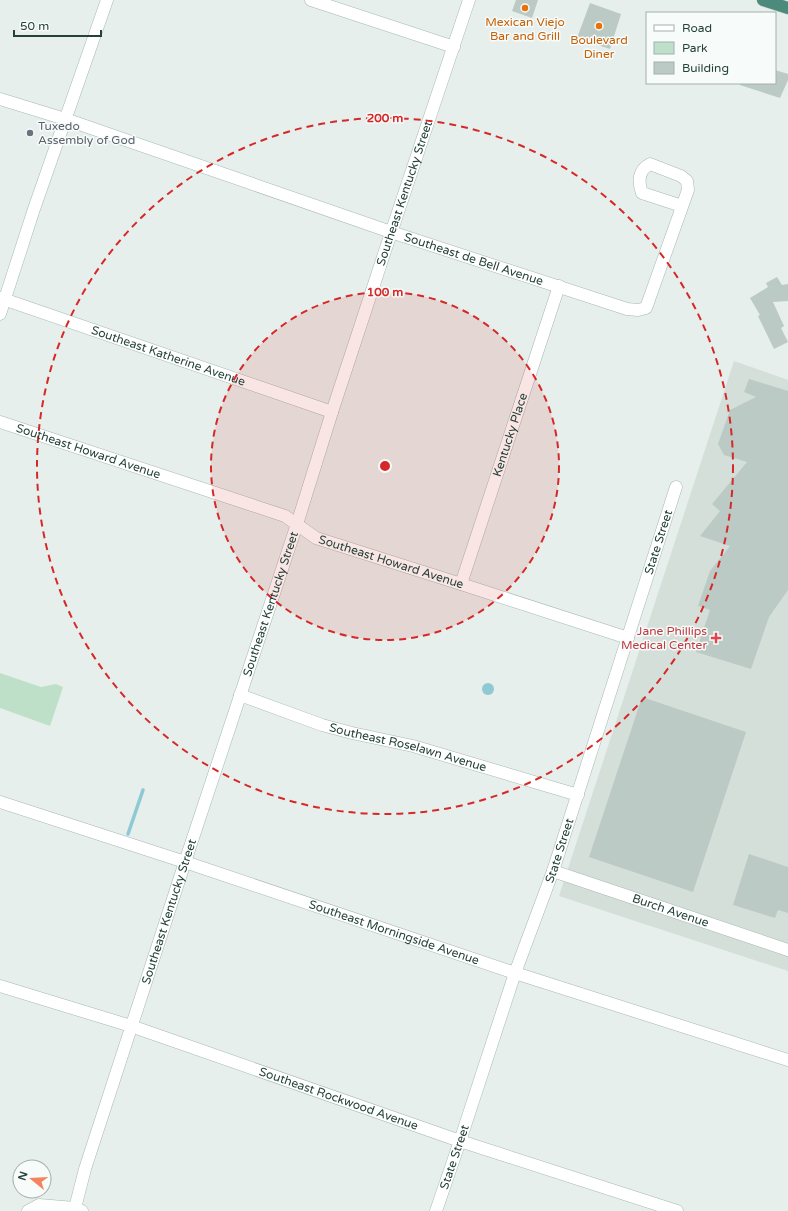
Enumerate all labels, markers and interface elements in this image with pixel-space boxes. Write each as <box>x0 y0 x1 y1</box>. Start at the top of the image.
marker: Mexican Viejo Bar and Grill <box>520 3 530 13</box>
scale bar <box>14 12 101 38</box>
legend <box>646 12 776 84</box>
place label: Mexican Viejo Bar and Grill <box>485 15 565 43</box>
text: 50 m <box>20 19 49 33</box>
marker: Boulevard Diner <box>594 21 604 31</box>
text: Road <box>682 21 712 35</box>
place label: Boulevard Diner <box>570 33 628 61</box>
text: Park <box>682 41 708 55</box>
text: Building <box>682 61 729 75</box>
text: 200 m <box>367 111 403 125</box>
place label: Tuxedo Assembly of God <box>38 119 135 147</box>
street label: Southeast Kentucky Street <box>374 119 435 267</box>
marker: Tuxedo Assembly of God <box>25 128 35 138</box>
street label: Southeast de Bell Avenue <box>402 230 545 288</box>
text: 100 m <box>367 285 403 299</box>
street label: Southeast Katherine Avenue <box>89 323 247 389</box>
street label: Kentucky Place <box>490 391 530 479</box>
street label: Southeast Howard Avenue <box>14 421 163 482</box>
centre of rings <box>378 459 392 473</box>
street label: State Street <box>641 508 675 576</box>
street label: Southeast Kentucky Street <box>240 529 301 678</box>
street label: Southeast Howard Avenue <box>317 532 466 591</box>
place label: Jane Phillips Medical Center <box>621 624 707 652</box>
marker: Jane Phillips Medical Center <box>710 632 722 644</box>
street label: Southeast Roselawn Avenue <box>328 720 488 774</box>
street label: State Street <box>542 816 577 885</box>
street label: Southeast Kentucky Street <box>139 837 199 986</box>
street label: Burch Avenue <box>630 891 711 930</box>
street label: Southeast Morningside Avenue <box>307 897 481 967</box>
street label: Southeast Rockwood Avenue <box>257 1064 420 1133</box>
street label: State Street <box>437 1123 472 1191</box>
north arrow <box>12 1159 52 1199</box>
text: N <box>15 1170 31 1182</box>

